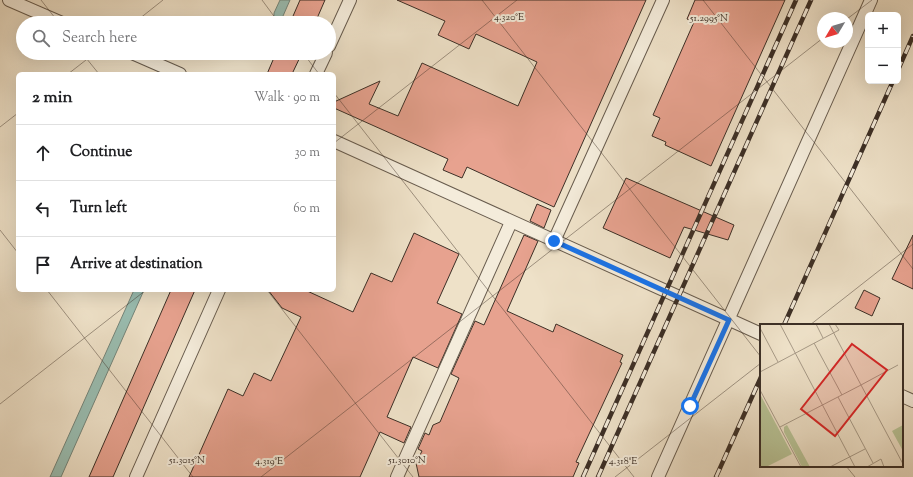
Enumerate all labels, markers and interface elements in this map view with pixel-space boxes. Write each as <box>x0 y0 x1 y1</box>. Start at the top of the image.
text: 4.320°E <box>494 10 524 25</box>
text: 51.2995°N <box>689 11 728 26</box>
north arrow <box>817 12 853 48</box>
map controls <box>865 12 901 84</box>
button: + <box>865 12 901 48</box>
search box <box>16 16 336 60</box>
icon: search <box>30 27 52 49</box>
text: Search here <box>62 28 137 49</box>
button: − <box>865 48 901 84</box>
text: 2 min <box>32 86 73 110</box>
text: Walk · 90 m <box>254 89 320 107</box>
icon: ahead <box>32 142 54 164</box>
text: Continue <box>70 142 132 163</box>
text: 30 m <box>294 144 320 162</box>
icon: left <box>32 198 54 220</box>
text: Turn left <box>70 198 127 219</box>
text: 60 m <box>293 200 320 218</box>
route end <box>545 232 563 250</box>
icon: arrive <box>32 254 54 276</box>
text: Arrive at destination <box>70 254 203 275</box>
inset map <box>760 324 903 467</box>
route start <box>681 397 699 415</box>
text: 51.3015°N <box>168 453 205 468</box>
text: 51.3010°N <box>387 453 426 468</box>
text: 4.319°E <box>255 454 283 469</box>
text: 4.318°E <box>609 454 637 469</box>

